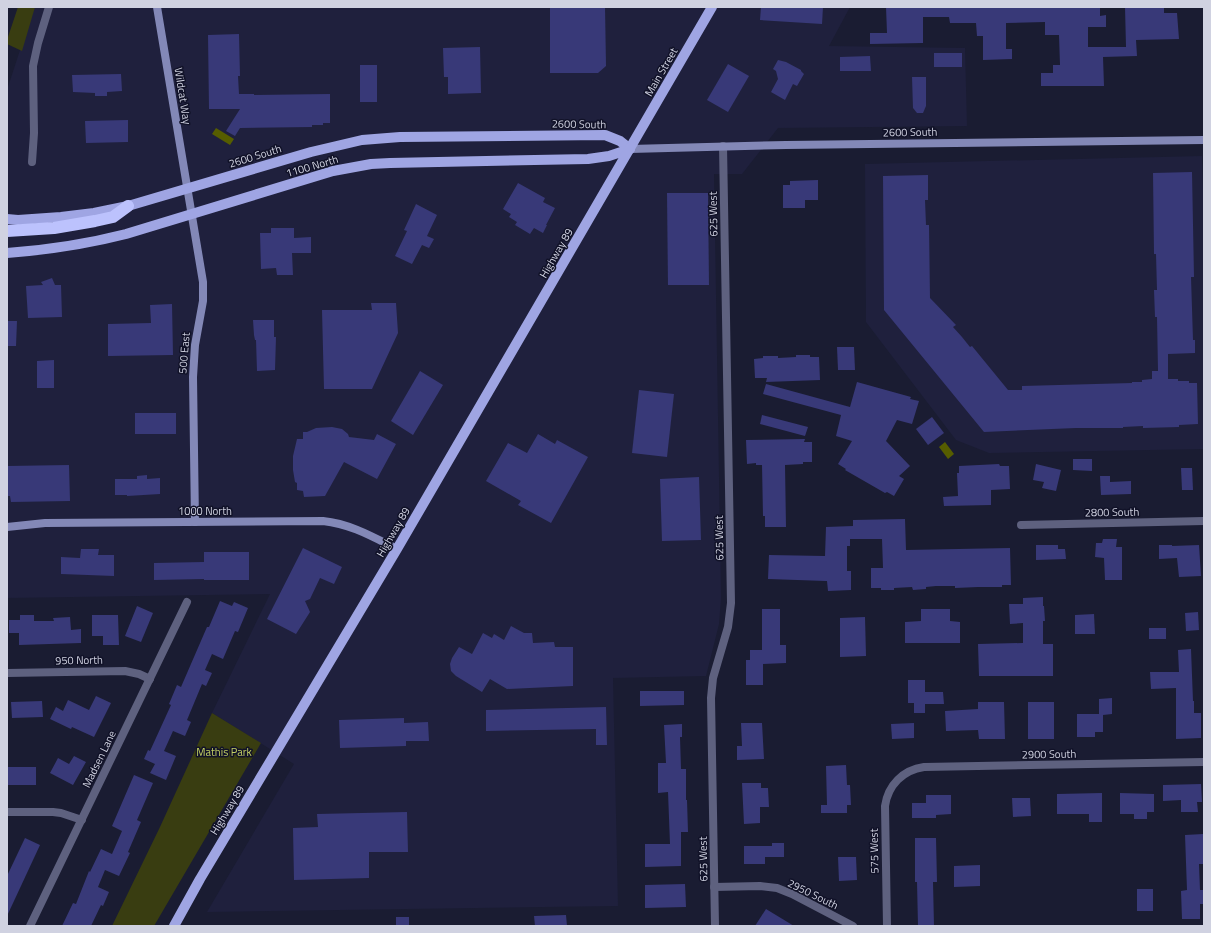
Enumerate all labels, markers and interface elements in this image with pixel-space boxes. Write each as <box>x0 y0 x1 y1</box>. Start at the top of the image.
street label: Main Street <box>641 45 681 99</box>
street label: Wildcat Way <box>171 66 196 126</box>
street label: 2600 South <box>552 116 606 132</box>
street label: 2600 South <box>883 124 937 140</box>
street label: 2600 South <box>227 140 283 172</box>
street label: 1100 North <box>284 151 340 181</box>
street label: 625 West <box>705 191 721 237</box>
street label: Highway 89 <box>535 225 577 281</box>
street label: 500 East <box>174 332 194 374</box>
street label: 1000 North <box>178 503 232 519</box>
street label: Highway 89 <box>372 504 414 560</box>
street label: 2800 South <box>1085 504 1139 520</box>
street label: 625 West <box>711 515 727 561</box>
street label: 950 North <box>55 652 103 668</box>
street label: Madsen Lane <box>78 727 120 790</box>
park label: Mathis Park <box>196 744 252 760</box>
street label: 2900 South <box>1022 746 1076 762</box>
street label: Highway 89 <box>206 782 248 838</box>
street label: 575 West <box>866 828 882 874</box>
street label: 625 West <box>695 836 711 882</box>
street label: 2950 South <box>785 875 841 913</box>

